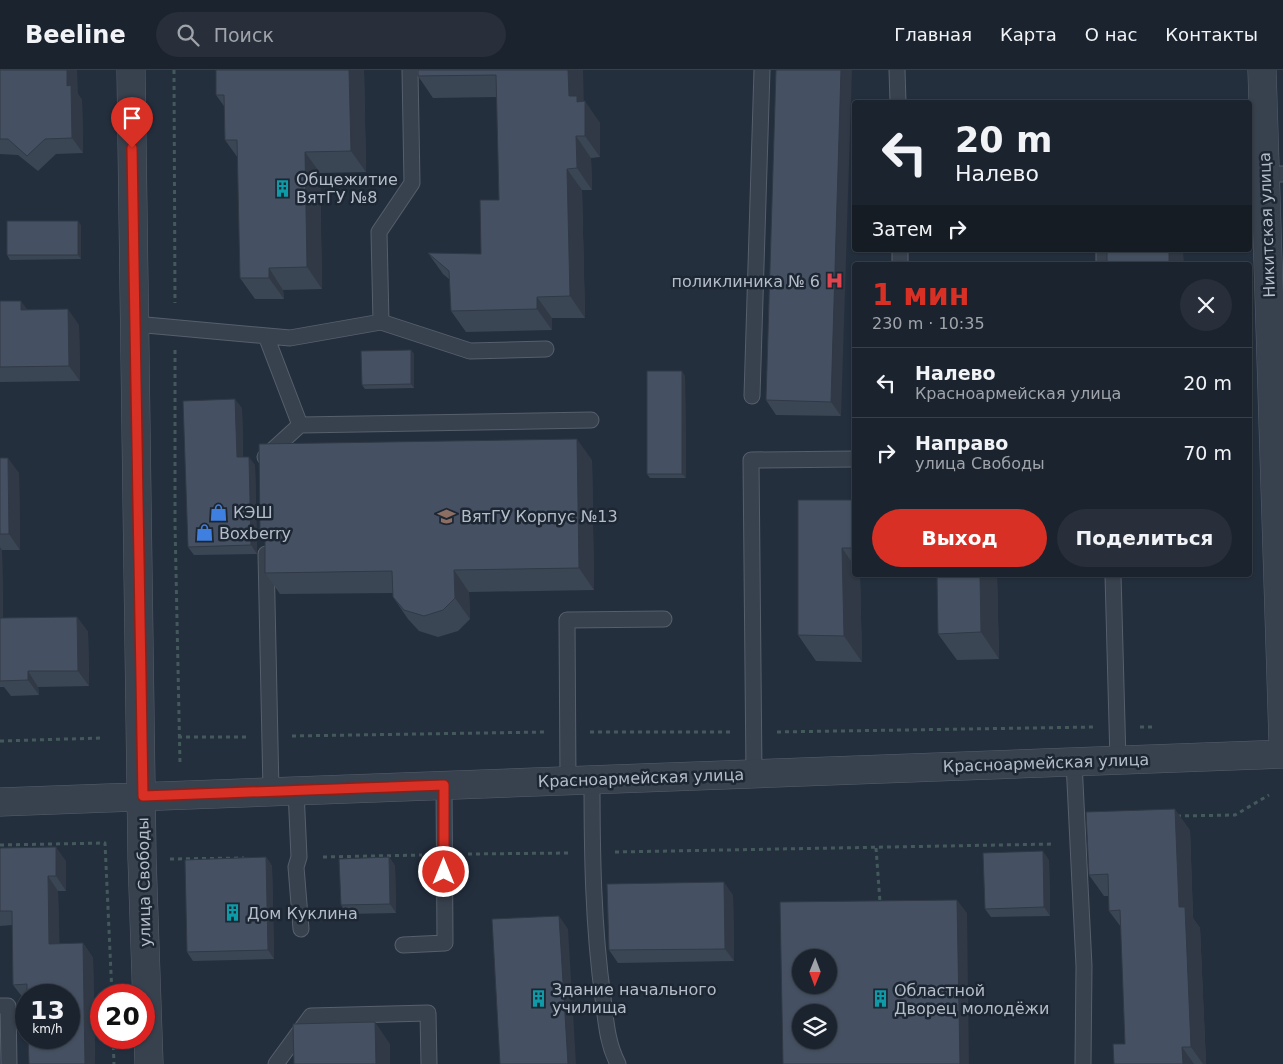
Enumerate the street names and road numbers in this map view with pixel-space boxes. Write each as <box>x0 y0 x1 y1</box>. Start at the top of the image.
street label: Никитская улица <box>1255 152 1279 298</box>
street label: Красноармейская улица <box>943 750 1149 776</box>
street label: Красноармейская улица <box>538 765 744 791</box>
street label: улица Свободы <box>133 817 155 947</box>

